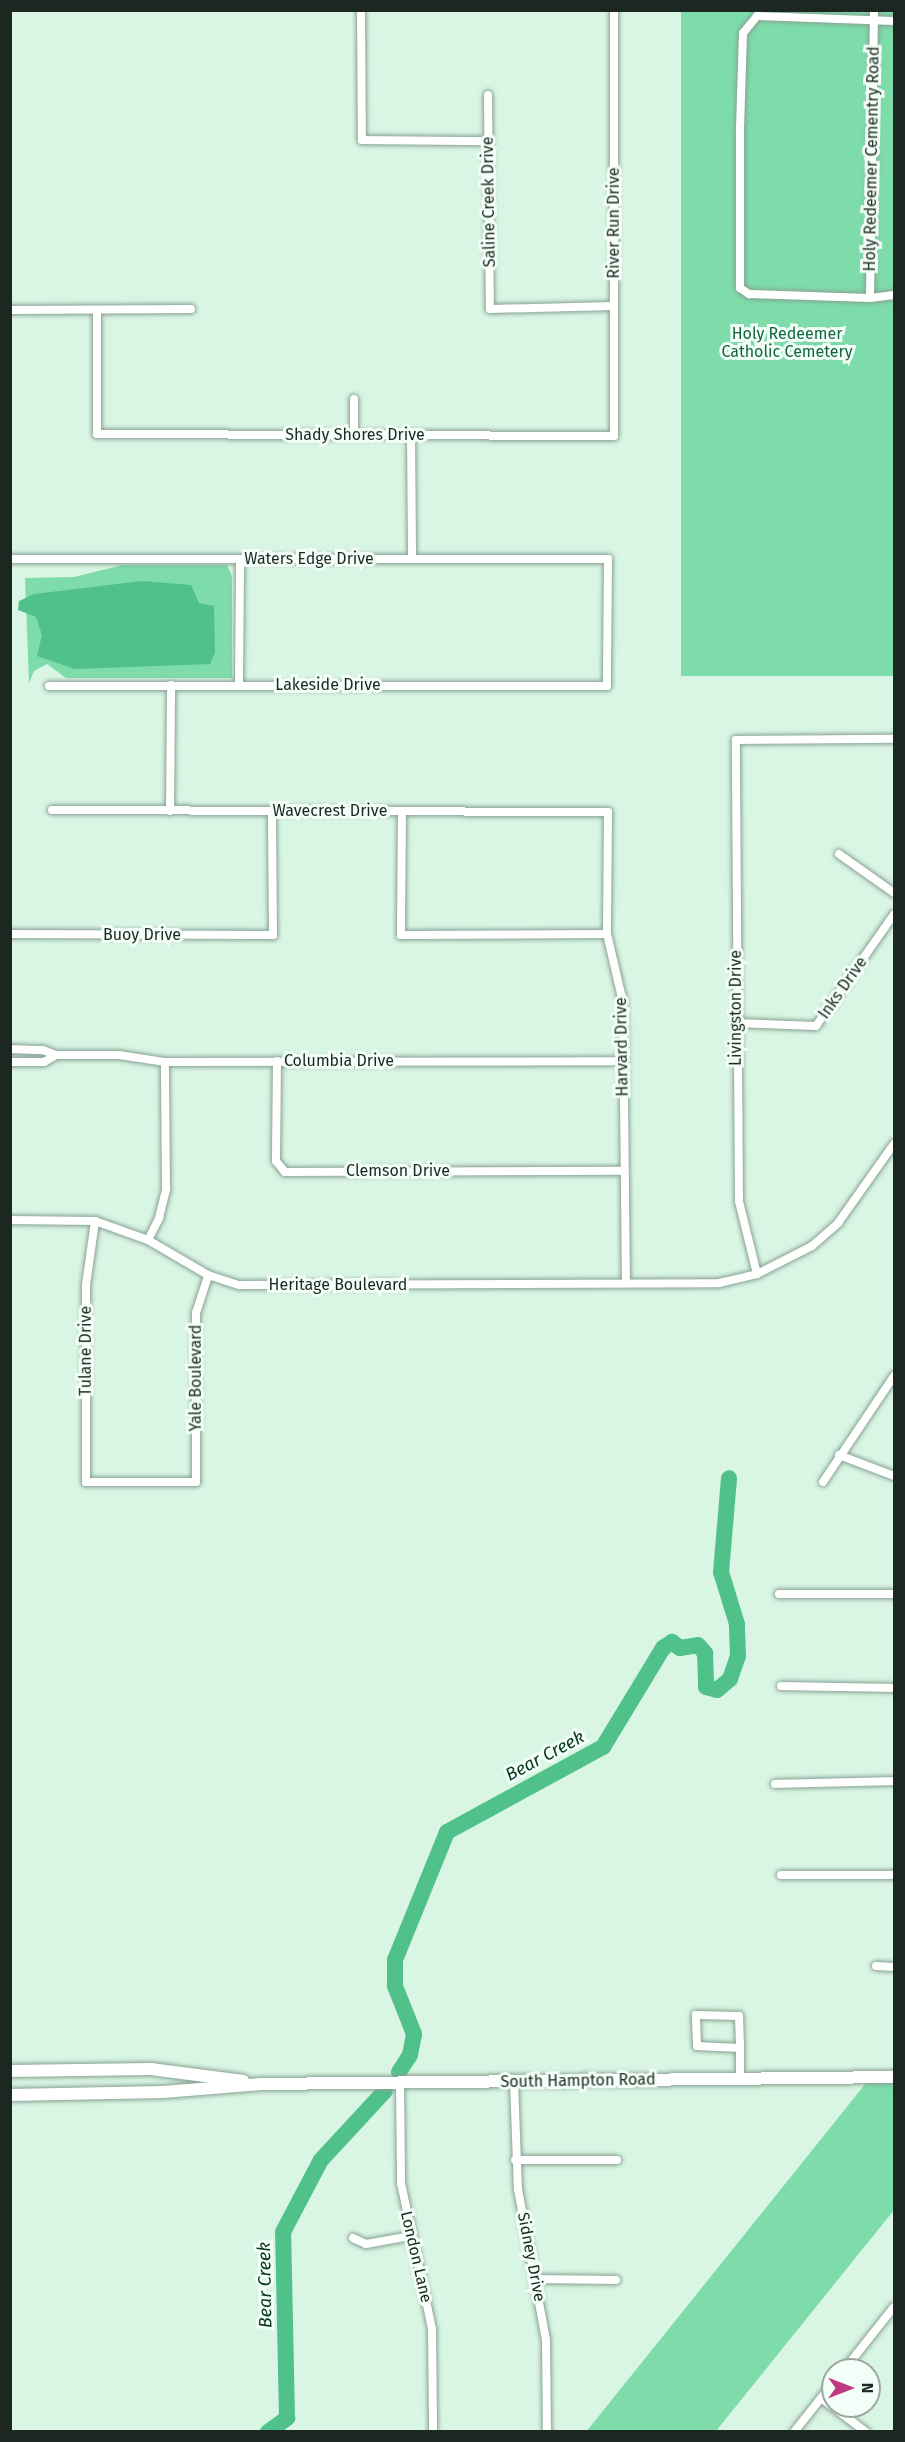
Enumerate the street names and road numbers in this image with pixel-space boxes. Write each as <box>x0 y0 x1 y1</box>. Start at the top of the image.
street label: Holy Redeemer Cementry Road <box>860 46 884 272</box>
street label: Saline Creek Drive <box>478 137 500 267</box>
street label: River Run Drive <box>604 167 624 279</box>
street label: Shady Shores Drive <box>285 425 425 445</box>
street label: Waters Edge Drive <box>244 549 374 569</box>
street label: Lakeside Drive <box>275 675 381 695</box>
street label: Wavecrest Drive <box>273 801 387 821</box>
street label: Buoy Drive <box>103 925 181 945</box>
street label: Livingston Drive <box>726 950 746 1066</box>
street label: Inks Drive <box>815 953 871 1023</box>
street label: Harvard Drive <box>612 997 632 1097</box>
street label: Columbia Drive <box>284 1051 394 1071</box>
street label: Clemson Drive <box>346 1161 450 1181</box>
street label: Heritage Boulevard <box>269 1275 407 1295</box>
street label: Tulane Drive <box>76 1306 96 1396</box>
street label: Yale Boulevard <box>186 1325 206 1431</box>
street label: South Hampton Road <box>500 2070 656 2092</box>
street label: London Lane <box>396 2209 436 2305</box>
street label: Sidney Drive <box>513 2211 549 2303</box>

